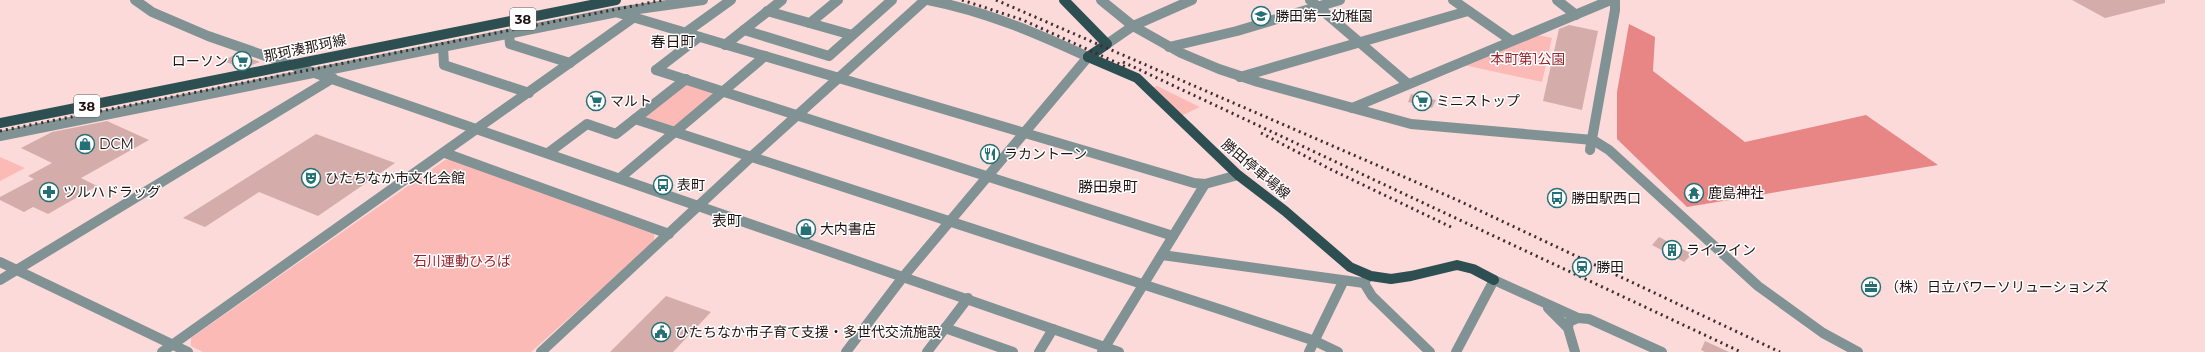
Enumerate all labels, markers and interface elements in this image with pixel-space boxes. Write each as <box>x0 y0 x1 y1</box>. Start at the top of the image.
school or university icon: 勝田第一幼稚園 <box>1250 5 1272 27</box>
place label: 勝田第一幼稚園 <box>1275 7 1373 25</box>
road number: 38 <box>510 8 536 30</box>
street label: 那珂湊那珂線 <box>262 30 348 66</box>
district label: 春日町 <box>650 32 696 51</box>
supermarket icon: ローソン <box>231 50 253 72</box>
park label: 本町第1公園 <box>1490 50 1566 68</box>
place label: ローソン <box>172 52 228 70</box>
supermarket icon: マルト <box>585 90 607 112</box>
supermarket icon: ミニストップ <box>1411 90 1433 112</box>
place label: マルト <box>610 92 652 110</box>
place label: ミニストップ <box>1436 92 1520 110</box>
road number: 38 <box>74 95 100 117</box>
shop icon: DCM <box>74 133 96 155</box>
place label: DCM <box>99 135 134 153</box>
street label: 勝田停車場線 <box>1218 135 1294 203</box>
restaurant icon: ラカントーン <box>979 143 1001 165</box>
place label: ラカントーン <box>1004 145 1087 163</box>
theatre icon: ひたちなか市文化会館 <box>300 167 322 189</box>
place label: ひたちなか市文化会館 <box>325 169 465 187</box>
bus stop icon: 表町 <box>652 174 674 196</box>
place label: 表町 <box>677 176 705 194</box>
district label: 勝田泉町 <box>1078 177 1138 196</box>
pharmacy icon: ツルハドラッグ <box>38 181 60 203</box>
temple icon: 鹿島神社 <box>1683 182 1705 204</box>
place label: ツルハドラッグ <box>63 183 161 201</box>
place label: 鹿島神社 <box>1708 184 1764 202</box>
bus stop icon: 勝田駅西口 <box>1546 187 1568 209</box>
place label: 勝田駅西口 <box>1571 189 1641 207</box>
district label: 表町 <box>712 211 742 230</box>
shop icon: 大内書店 <box>795 218 817 240</box>
place label: 大内書店 <box>820 220 876 238</box>
building icon: ライフイン <box>1661 239 1683 261</box>
place label: ライフイン <box>1686 241 1756 259</box>
park label: 石川運動ひろば <box>413 252 511 270</box>
station icon: 勝田 <box>1571 256 1593 278</box>
place label: 勝田 <box>1596 258 1624 276</box>
office icon: （株）日立パワーソリューションズ <box>1860 276 1882 298</box>
place label: （株）日立パワーソリューションズ <box>1885 278 2108 296</box>
public building icon: ひたちなか市子育て支援・多世代交流施設 <box>650 321 672 343</box>
place label: ひたちなか市子育て支援・多世代交流施設 <box>675 323 941 341</box>

